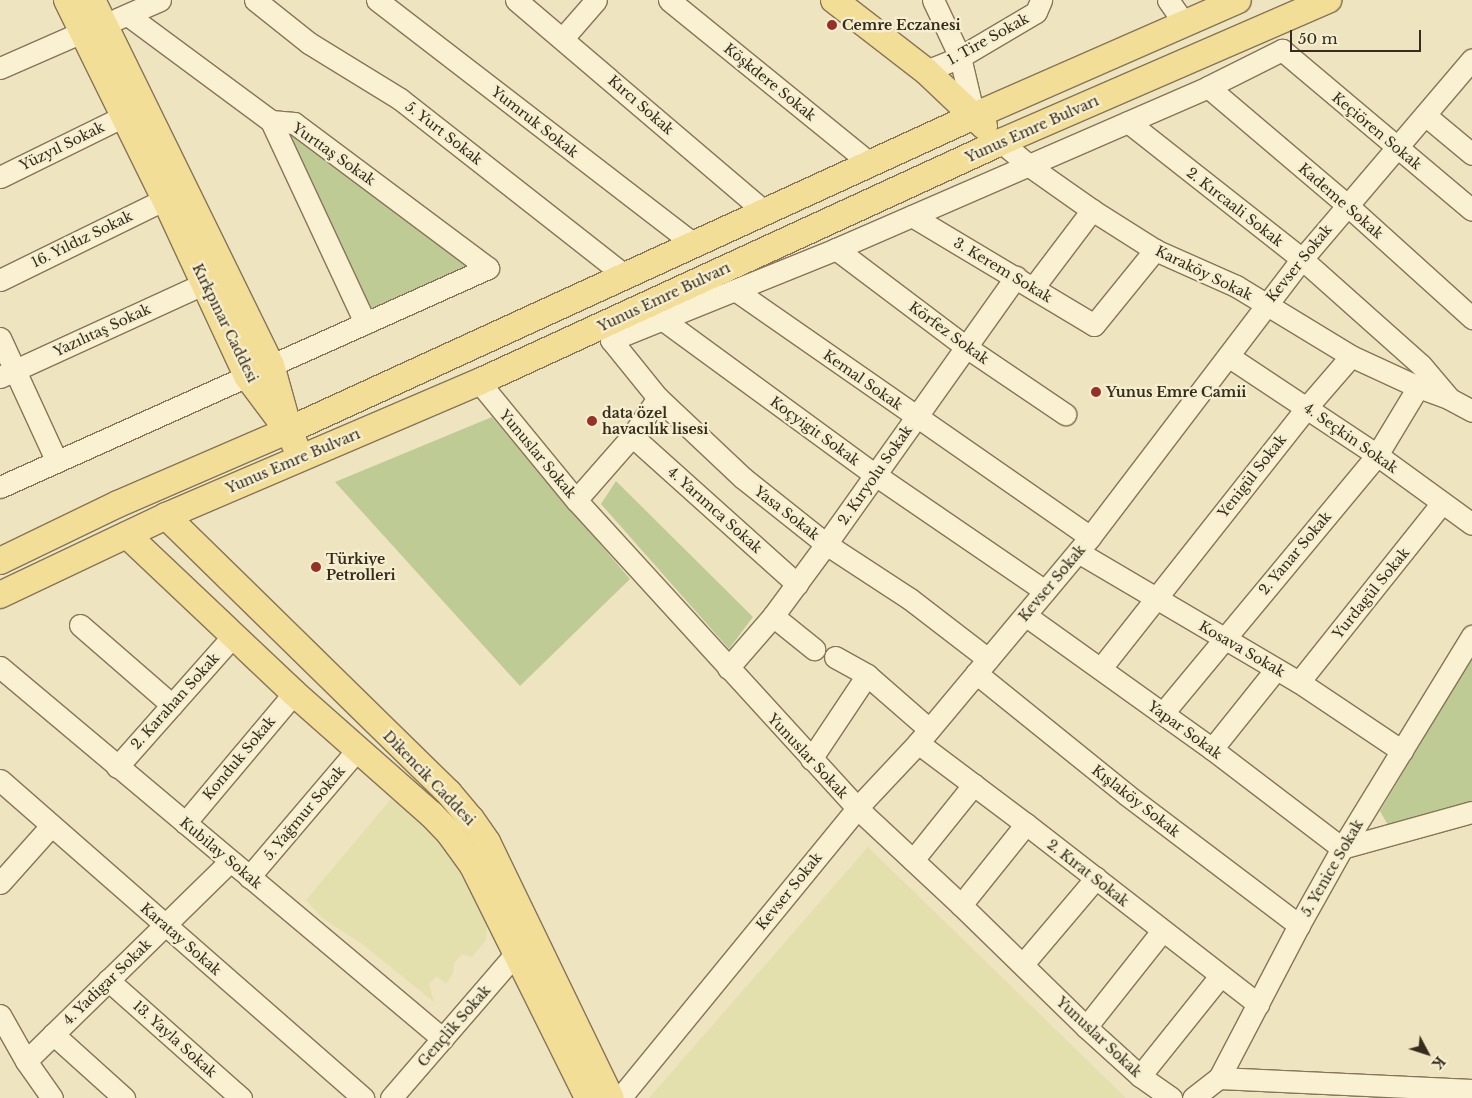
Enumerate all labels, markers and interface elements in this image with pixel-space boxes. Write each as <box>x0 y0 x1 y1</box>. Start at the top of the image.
street label: 1. Tire Sokak <box>944 10 1032 68</box>
place label: Cemre Eczanesi <box>842 17 961 33</box>
marker: Cemre Eczanesi <box>826 19 838 31</box>
scale bar <box>1292 20 1423 52</box>
text: 50 m <box>1298 29 1338 48</box>
street label: Köşkdere Sokak <box>721 40 819 124</box>
street label: Kırcı Sokak <box>605 72 677 138</box>
street label: Yumruk Sokak <box>488 83 582 161</box>
street label: Keçiören Sokak <box>1329 89 1425 173</box>
street label: Yunus Emre Bulvarı <box>963 92 1101 166</box>
street label: 5. Yurt Sokak <box>402 98 486 168</box>
street label: Yüzyıl Sokak <box>17 118 107 174</box>
street label: Yurttaş Sokak <box>289 119 379 189</box>
street label: Kademe Sokak <box>1295 160 1387 242</box>
street label: 2. Kırcaali Sokak <box>1183 164 1287 250</box>
street label: 16. Yıldız Sokak <box>29 207 135 271</box>
street label: Kevser Sokak <box>1263 221 1335 305</box>
street label: 3. Kerem Sokak <box>951 234 1055 306</box>
street label: Karaköy Sokak <box>1153 242 1255 304</box>
street label: Yunus Emre Bulvarı <box>595 259 733 335</box>
street label: Kırkpınar Caddesi <box>189 261 261 385</box>
street label: Körfez Sokak <box>906 298 992 368</box>
street label: Yazılıtaş Sokak <box>51 300 153 360</box>
street label: Kemal Sokak <box>820 346 906 414</box>
place label: Yunus Emre Camii <box>1106 384 1246 400</box>
marker: Yunus Emre Camii <box>1090 386 1102 398</box>
street label: Koçyigit Sokak <box>767 393 863 469</box>
street label: 4. Seçkin Sokak <box>1301 399 1401 477</box>
place label: data özel havacılık lisesi <box>602 405 709 438</box>
street label: Yunuslar Sokak <box>496 406 580 502</box>
marker: data özel havacılık lisesi <box>586 415 598 427</box>
street label: 2. Kıryolu Sokak <box>834 422 916 528</box>
street label: Yunus Emre Bulvarı <box>223 425 363 497</box>
street label: Yenigül Sokak <box>1214 431 1290 521</box>
street label: 4. Yarımca Sokak <box>664 463 766 557</box>
street label: Yasa Sokak <box>751 482 823 544</box>
street label: 2. Yanar Sokak <box>1255 508 1335 598</box>
street label: Kevser Sokak <box>1015 541 1089 625</box>
street label: Yurdagül Sokak <box>1329 544 1413 642</box>
place label: Türkiye Petrolleri <box>326 551 396 584</box>
marker: Türkiye Petrolleri <box>310 561 322 573</box>
street label: Kosava Sokak <box>1196 618 1288 680</box>
street label: 2. Karahan Sokak <box>127 649 223 753</box>
street label: Yapar Sokak <box>1145 697 1225 763</box>
street label: Yunuslar Sokak <box>764 710 852 802</box>
street label: Konduk Sokak <box>199 713 279 803</box>
street label: Dikencik Caddesi <box>380 727 478 829</box>
street label: Kışlaköy Sokak <box>1088 761 1184 841</box>
street label: 5. Yağmur Sokak <box>259 762 349 864</box>
street label: Kubilay Sokak <box>176 814 266 892</box>
street label: 5. Yenice Sokak <box>1297 816 1367 920</box>
street label: 2. Kırat Sokak <box>1044 836 1132 910</box>
street label: Kevser Sokak <box>753 849 825 933</box>
street label: Karatay Sokak <box>137 899 225 979</box>
street label: 4. Yadigar Sokak <box>59 935 155 1029</box>
street label: Gençlik Sokak <box>414 982 494 1070</box>
street label: Yunuslar Sokak <box>1053 993 1145 1081</box>
street label: 13. Yayla Sokak <box>130 997 220 1081</box>
north arrow <box>1402 1028 1452 1078</box>
text: K <box>1428 1052 1449 1073</box>

